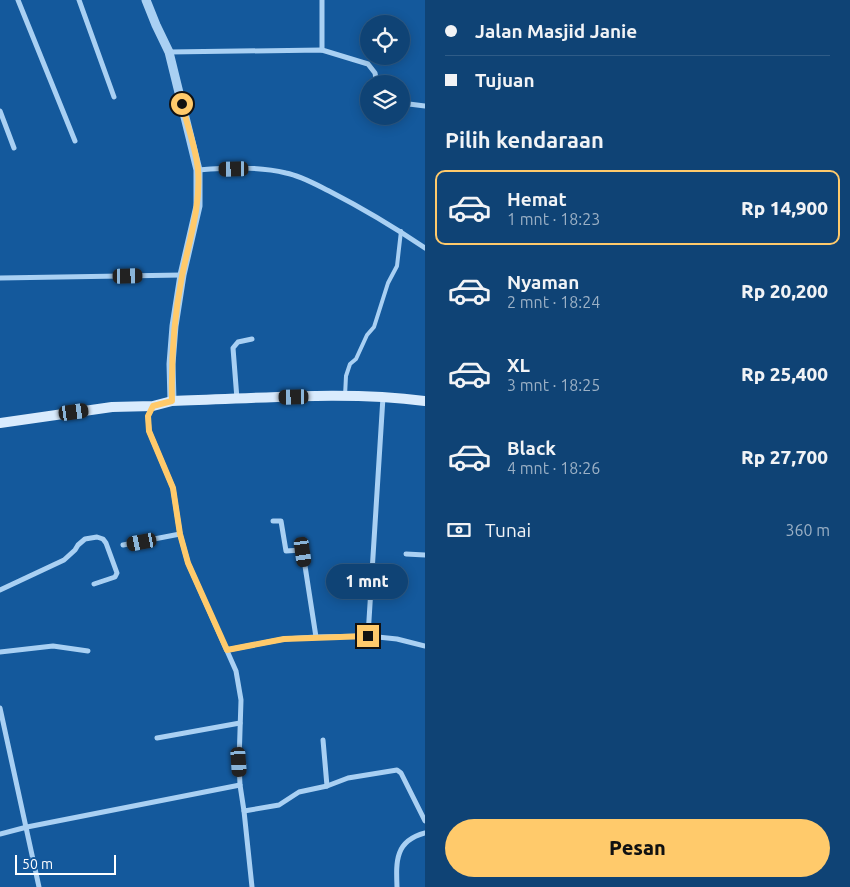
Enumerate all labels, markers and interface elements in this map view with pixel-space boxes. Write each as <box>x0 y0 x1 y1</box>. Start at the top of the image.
map controls <box>360 15 410 125</box>
button: locate <box>360 15 410 65</box>
text: Jalan Masjid Janie <box>475 20 637 42</box>
text: Tujuan <box>475 69 535 91</box>
button: layers <box>360 75 410 125</box>
route start <box>171 93 193 115</box>
text: Pilih kendaraan <box>445 127 604 152</box>
car <box>218 161 249 177</box>
icon: car <box>447 185 492 230</box>
text: Hemat <box>507 188 567 210</box>
text: Rp 14,900 <box>741 197 828 219</box>
text: 1 mnt · 18:23 <box>507 210 600 228</box>
car <box>112 268 143 284</box>
icon: car <box>447 268 492 313</box>
text: Nyaman <box>507 271 579 293</box>
text: Rp 20,200 <box>741 280 828 302</box>
text: 2 mnt · 18:24 <box>507 293 600 311</box>
icon: car <box>447 351 492 396</box>
text: XL <box>507 354 530 376</box>
text: Rp 25,400 <box>741 363 828 385</box>
text: 3 mnt · 18:25 <box>507 376 600 394</box>
car <box>278 389 309 405</box>
car <box>58 402 89 422</box>
icon: car <box>447 434 492 479</box>
text: Black <box>507 437 556 459</box>
text: Rp 27,700 <box>741 446 828 468</box>
text: 4 mnt · 18:26 <box>507 459 600 477</box>
icon: cash <box>445 516 473 544</box>
text: Tunai <box>485 519 531 541</box>
text: 360 m <box>785 521 830 539</box>
car <box>125 532 158 552</box>
car <box>293 536 312 568</box>
callout: 1 mnt <box>327 564 409 598</box>
text: 1 mnt <box>345 572 389 590</box>
route end <box>357 625 379 647</box>
car <box>230 747 247 777</box>
button: Pesan <box>445 819 830 877</box>
scale bar <box>15 852 116 875</box>
text: 50 m <box>22 856 53 872</box>

